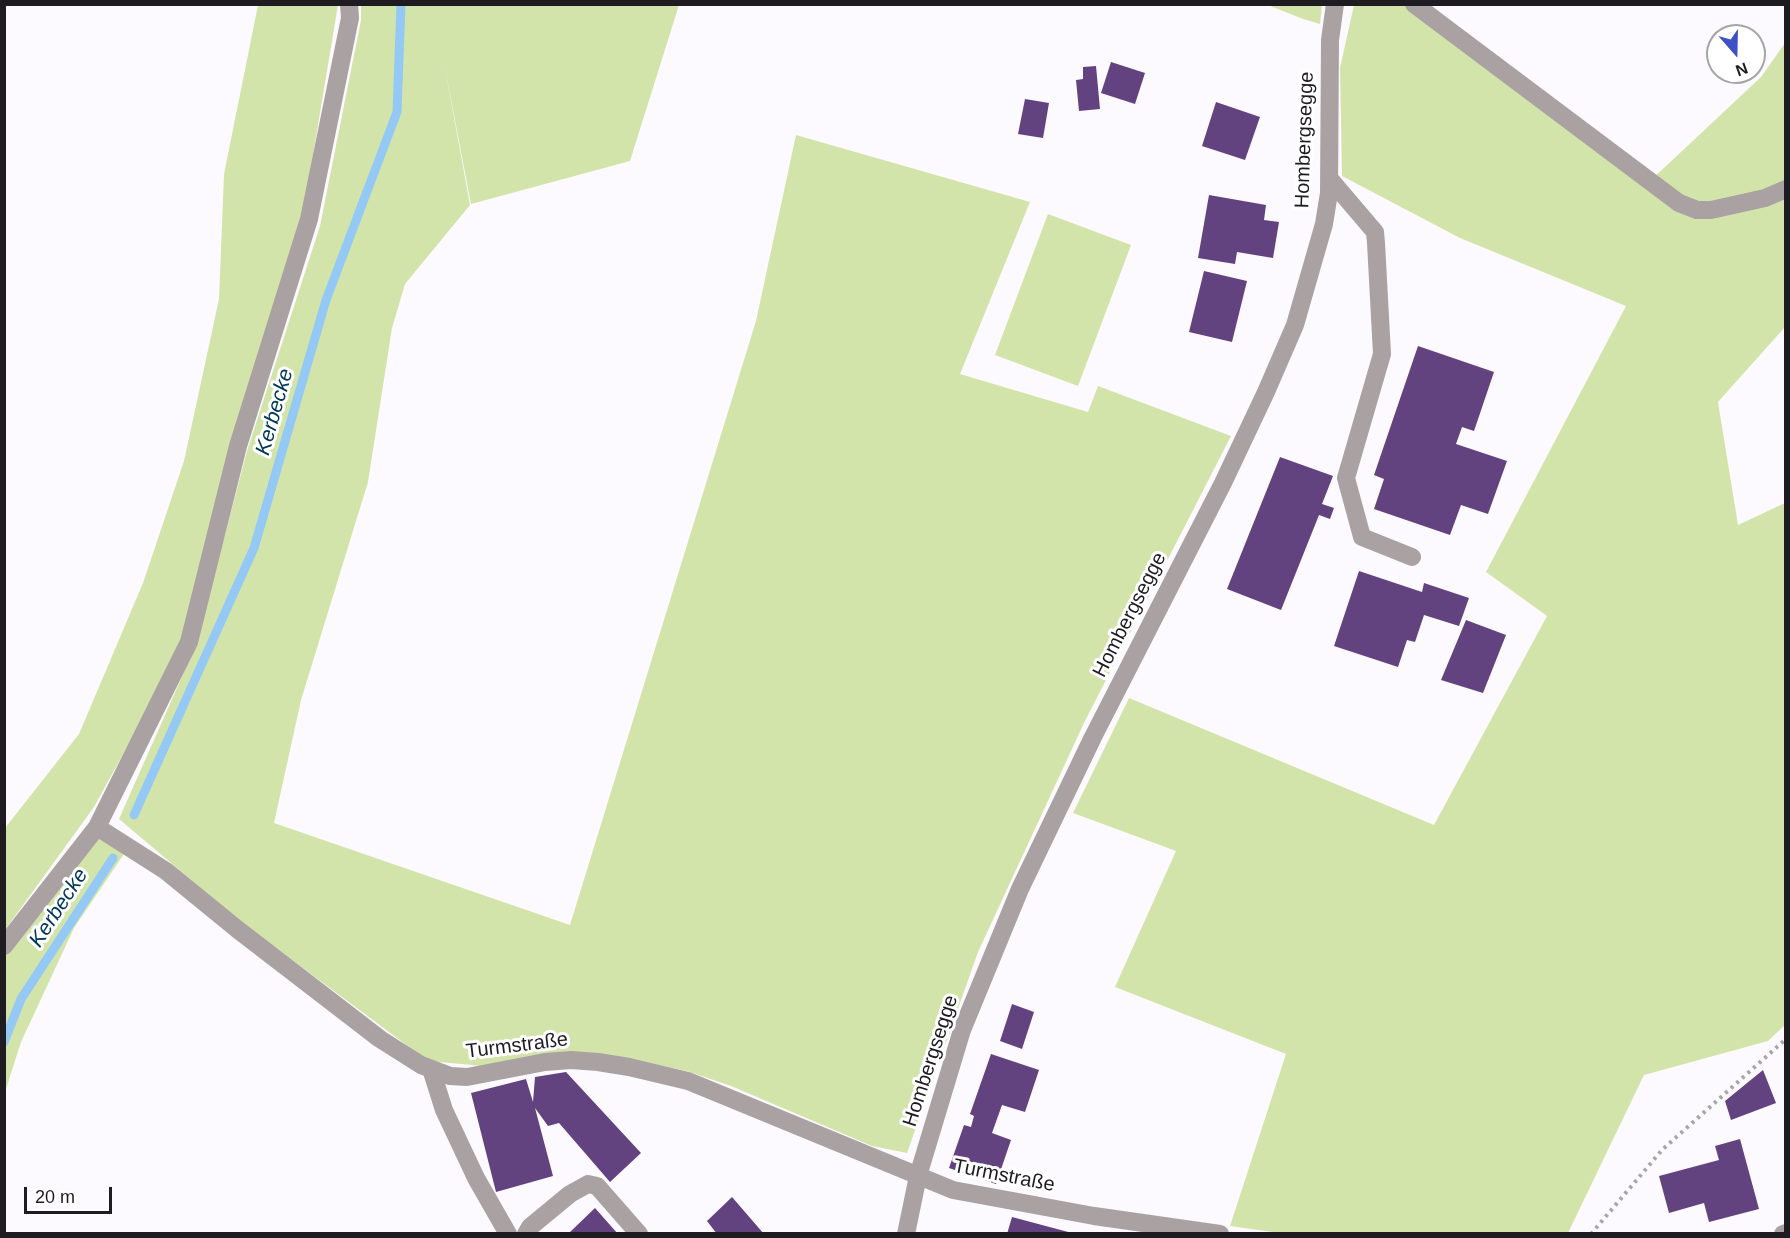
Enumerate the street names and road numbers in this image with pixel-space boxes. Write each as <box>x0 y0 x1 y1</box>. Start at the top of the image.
street label: Hombergsegge <box>1291 71 1319 209</box>
street label: Hombergsegge <box>1088 549 1172 681</box>
street label: Hombergsegge <box>898 992 964 1130</box>
street label: Turmstraße <box>465 1028 569 1064</box>
street label: Turmstraße <box>951 1154 1057 1198</box>

